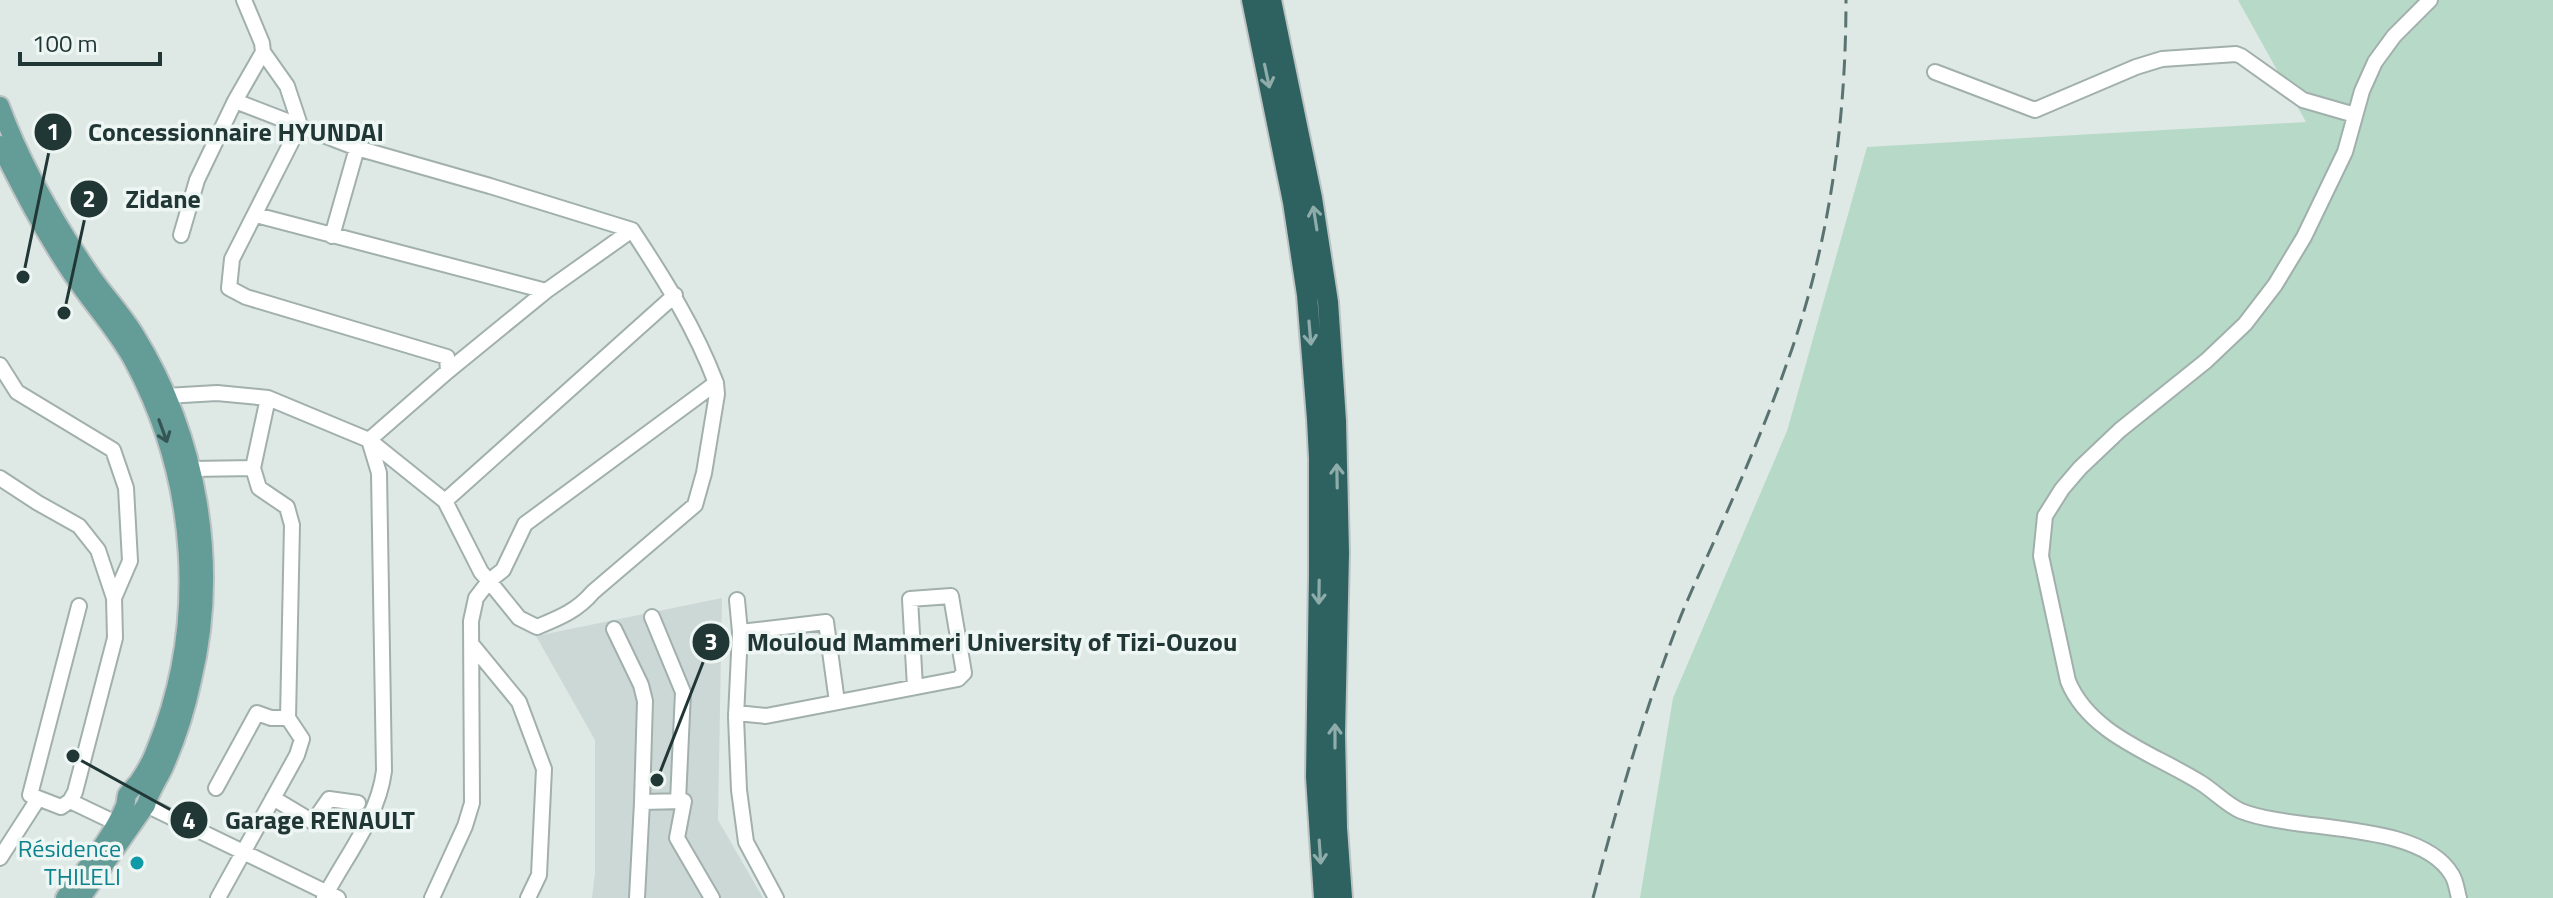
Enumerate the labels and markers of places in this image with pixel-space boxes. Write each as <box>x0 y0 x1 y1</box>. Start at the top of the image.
callout: Concessionnaire HYUNDAI <box>33 107 400 157</box>
callout: Zidane <box>69 174 216 224</box>
callout: Mouloud Mammeri University of Tizi-Ouzou <box>691 617 1253 667</box>
callout: Garage RENAULT <box>169 795 431 845</box>
place label: Résidence THILELI <box>18 830 121 894</box>
marker: Résidence THILELI <box>128 854 146 872</box>

